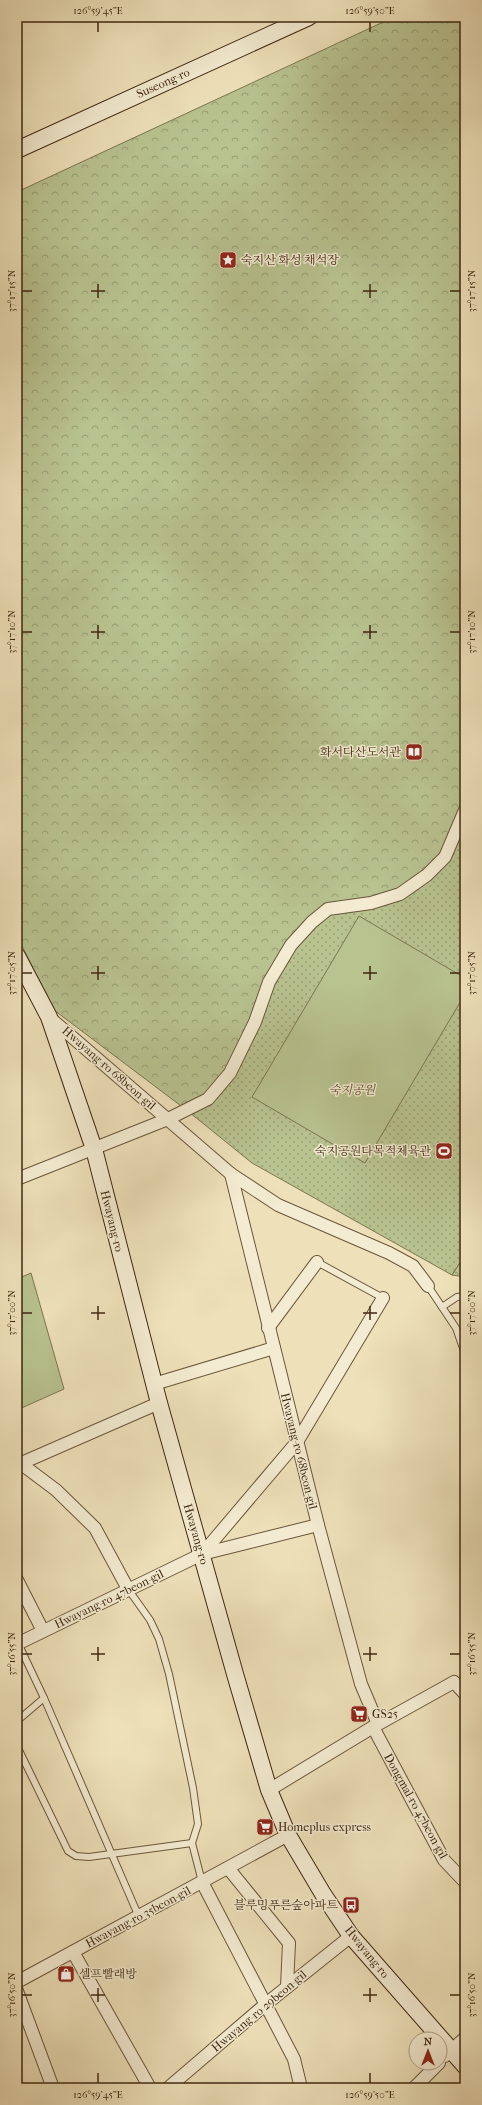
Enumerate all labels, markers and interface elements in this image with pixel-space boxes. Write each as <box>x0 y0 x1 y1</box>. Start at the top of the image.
text: 126°59'45"E <box>73 5 123 17</box>
text: 126°59'50"E <box>345 5 395 17</box>
street label: Suseong-ro <box>134 65 192 101</box>
place icon: 숙지산 화성 채석장 <box>218 250 238 270</box>
place label: 숙지산 화성 채석장 <box>241 253 339 267</box>
text: 37°17'15"N <box>6 269 18 312</box>
text: 37°17'15"N <box>466 269 478 312</box>
text: 37°17'10"N <box>6 610 18 654</box>
text: 37°17'10"N <box>466 610 478 654</box>
library icon: 화서다산도서관 <box>404 742 424 762</box>
place label: 화서다산도서관 <box>320 745 401 759</box>
text: 37°17'05"N <box>6 950 18 995</box>
text: 37°17'05"N <box>466 950 478 995</box>
street label: Hwayang-ro 68beon-gil <box>59 1024 159 1113</box>
park label: 숙지공원 <box>329 1083 377 1097</box>
sports icon: 숙지공원다목적체육관 <box>434 1141 454 1161</box>
place label: 숙지공원다목적체육관 <box>315 1144 431 1158</box>
street label: Hwayang-ro <box>98 1189 126 1253</box>
text: 37°17'00"N <box>6 1290 18 1336</box>
text: 37°17'00"N <box>466 1290 478 1336</box>
street label: Hwayang-ro 68beon-gil <box>278 1391 320 1511</box>
street label: Hwayang-ro <box>181 1502 211 1566</box>
street label: Hwayang-ro 47beon-gil <box>52 1566 166 1631</box>
text: 37°16'55"N <box>6 1632 18 1676</box>
text: 37°16'55"N <box>466 1632 478 1676</box>
supermarket icon: GS25 <box>349 1704 369 1724</box>
place label: GS25 <box>372 1707 398 1721</box>
street label: Dongmal-ro 47beon-gil <box>381 1751 451 1862</box>
supermarket icon: Homeplus express <box>255 1817 275 1837</box>
place label: Homeplus express <box>278 1820 372 1834</box>
street label: Hwayang-ro 35beon-gil <box>83 1883 194 1951</box>
bus stop icon: 블루밍푸른숲아파트 <box>341 1895 361 1915</box>
place label: 블루밍푸른숲아파트 <box>234 1898 338 1912</box>
street label: Hwayang-ro <box>342 1923 392 1981</box>
shop icon: 셀프빨래방 <box>56 1964 76 1984</box>
place label: 셀프빨래방 <box>79 1967 137 1981</box>
street label: Hwayang-ro 29beon-gil <box>209 1967 310 2055</box>
text: 37°16'50"N <box>6 1972 18 2017</box>
text: 37°16'50"N <box>466 1972 478 2017</box>
north arrow <box>408 2031 448 2071</box>
text: N <box>424 2035 433 2048</box>
text: 126°59'45"E <box>73 2089 123 2101</box>
text: 126°59'50"E <box>345 2089 395 2101</box>

